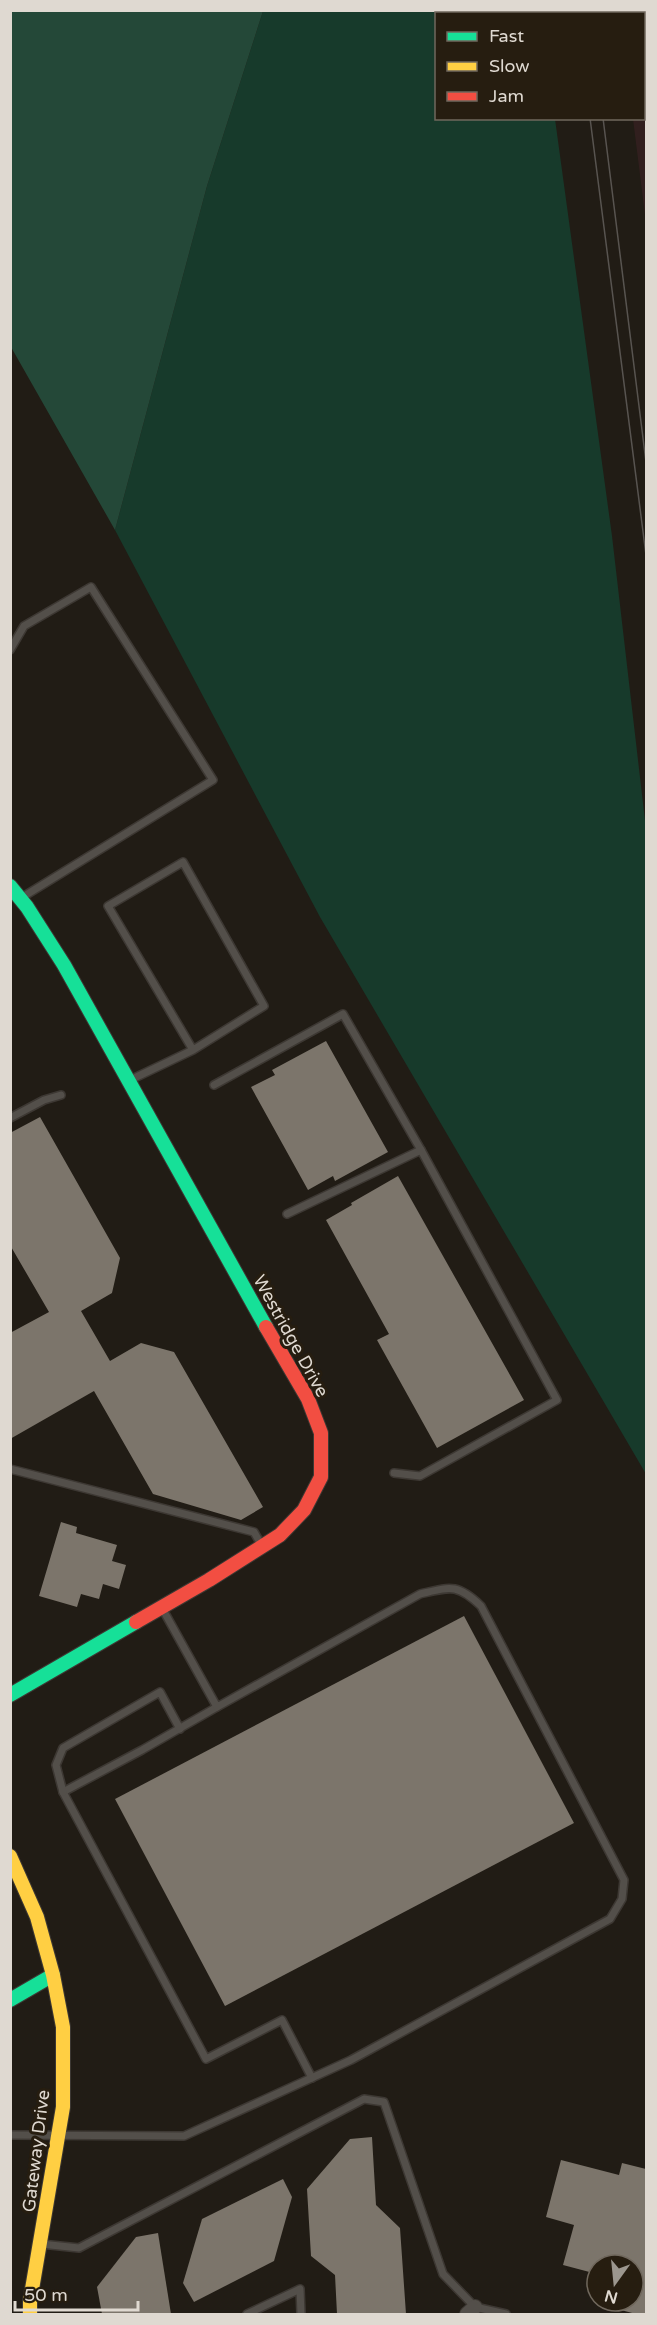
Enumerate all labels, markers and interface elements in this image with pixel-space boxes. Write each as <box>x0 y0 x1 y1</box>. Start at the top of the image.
legend <box>435 12 645 120</box>
text: Fast <box>489 25 524 47</box>
text: Slow <box>489 55 530 77</box>
text: Jam <box>489 85 524 107</box>
street label: Westridge Drive <box>248 1271 334 1401</box>
street label: Gateway Drive <box>18 2089 54 2213</box>
north arrow <box>585 2253 645 2313</box>
scale bar <box>15 2274 138 2312</box>
text: 50 m <box>24 2284 68 2306</box>
text: N <box>603 2285 620 2308</box>

